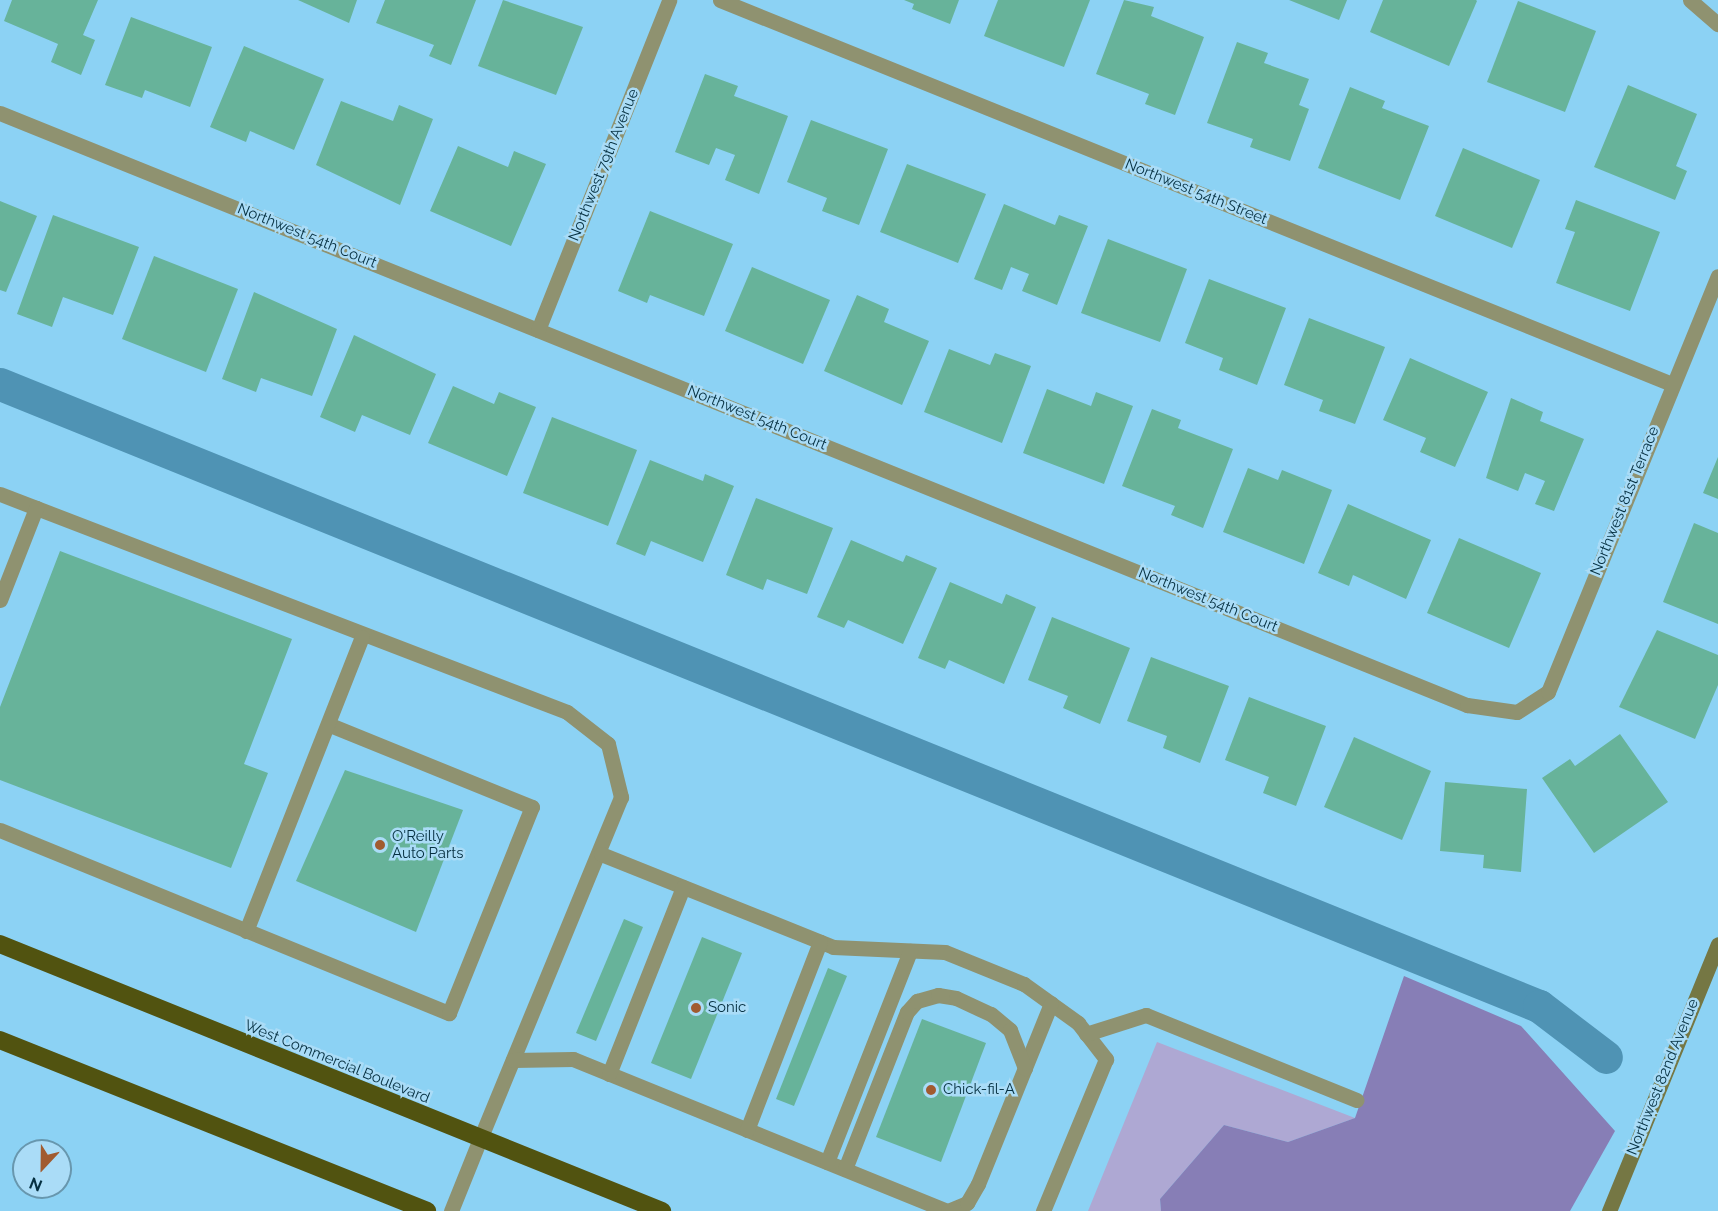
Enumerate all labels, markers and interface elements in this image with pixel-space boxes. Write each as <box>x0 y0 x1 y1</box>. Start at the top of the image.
street label: Northwest 79th Avenue <box>565 86 643 244</box>
street label: Northwest 54th Street <box>1122 155 1270 229</box>
street label: Northwest 54th Court <box>235 200 379 272</box>
street label: Northwest 54th Court <box>685 382 829 454</box>
street label: Northwest 81st Terrace <box>1587 424 1663 578</box>
street label: Northwest 54th Court <box>1136 564 1280 636</box>
place label: O'Reilly Auto Parts <box>392 827 463 862</box>
marker: O'Reilly Auto Parts <box>373 838 387 852</box>
street label: Northwest 82nd Avenue <box>1623 996 1703 1158</box>
place label: Sonic <box>708 999 746 1017</box>
marker: Sonic <box>689 1001 703 1015</box>
street label: West Commercial Boulevard <box>242 1016 432 1108</box>
place label: Chick-fil-A <box>943 1081 1015 1099</box>
marker: Chick-fil-A <box>924 1083 938 1097</box>
north arrow <box>12 1139 72 1199</box>
text: N <box>27 1173 45 1195</box>

